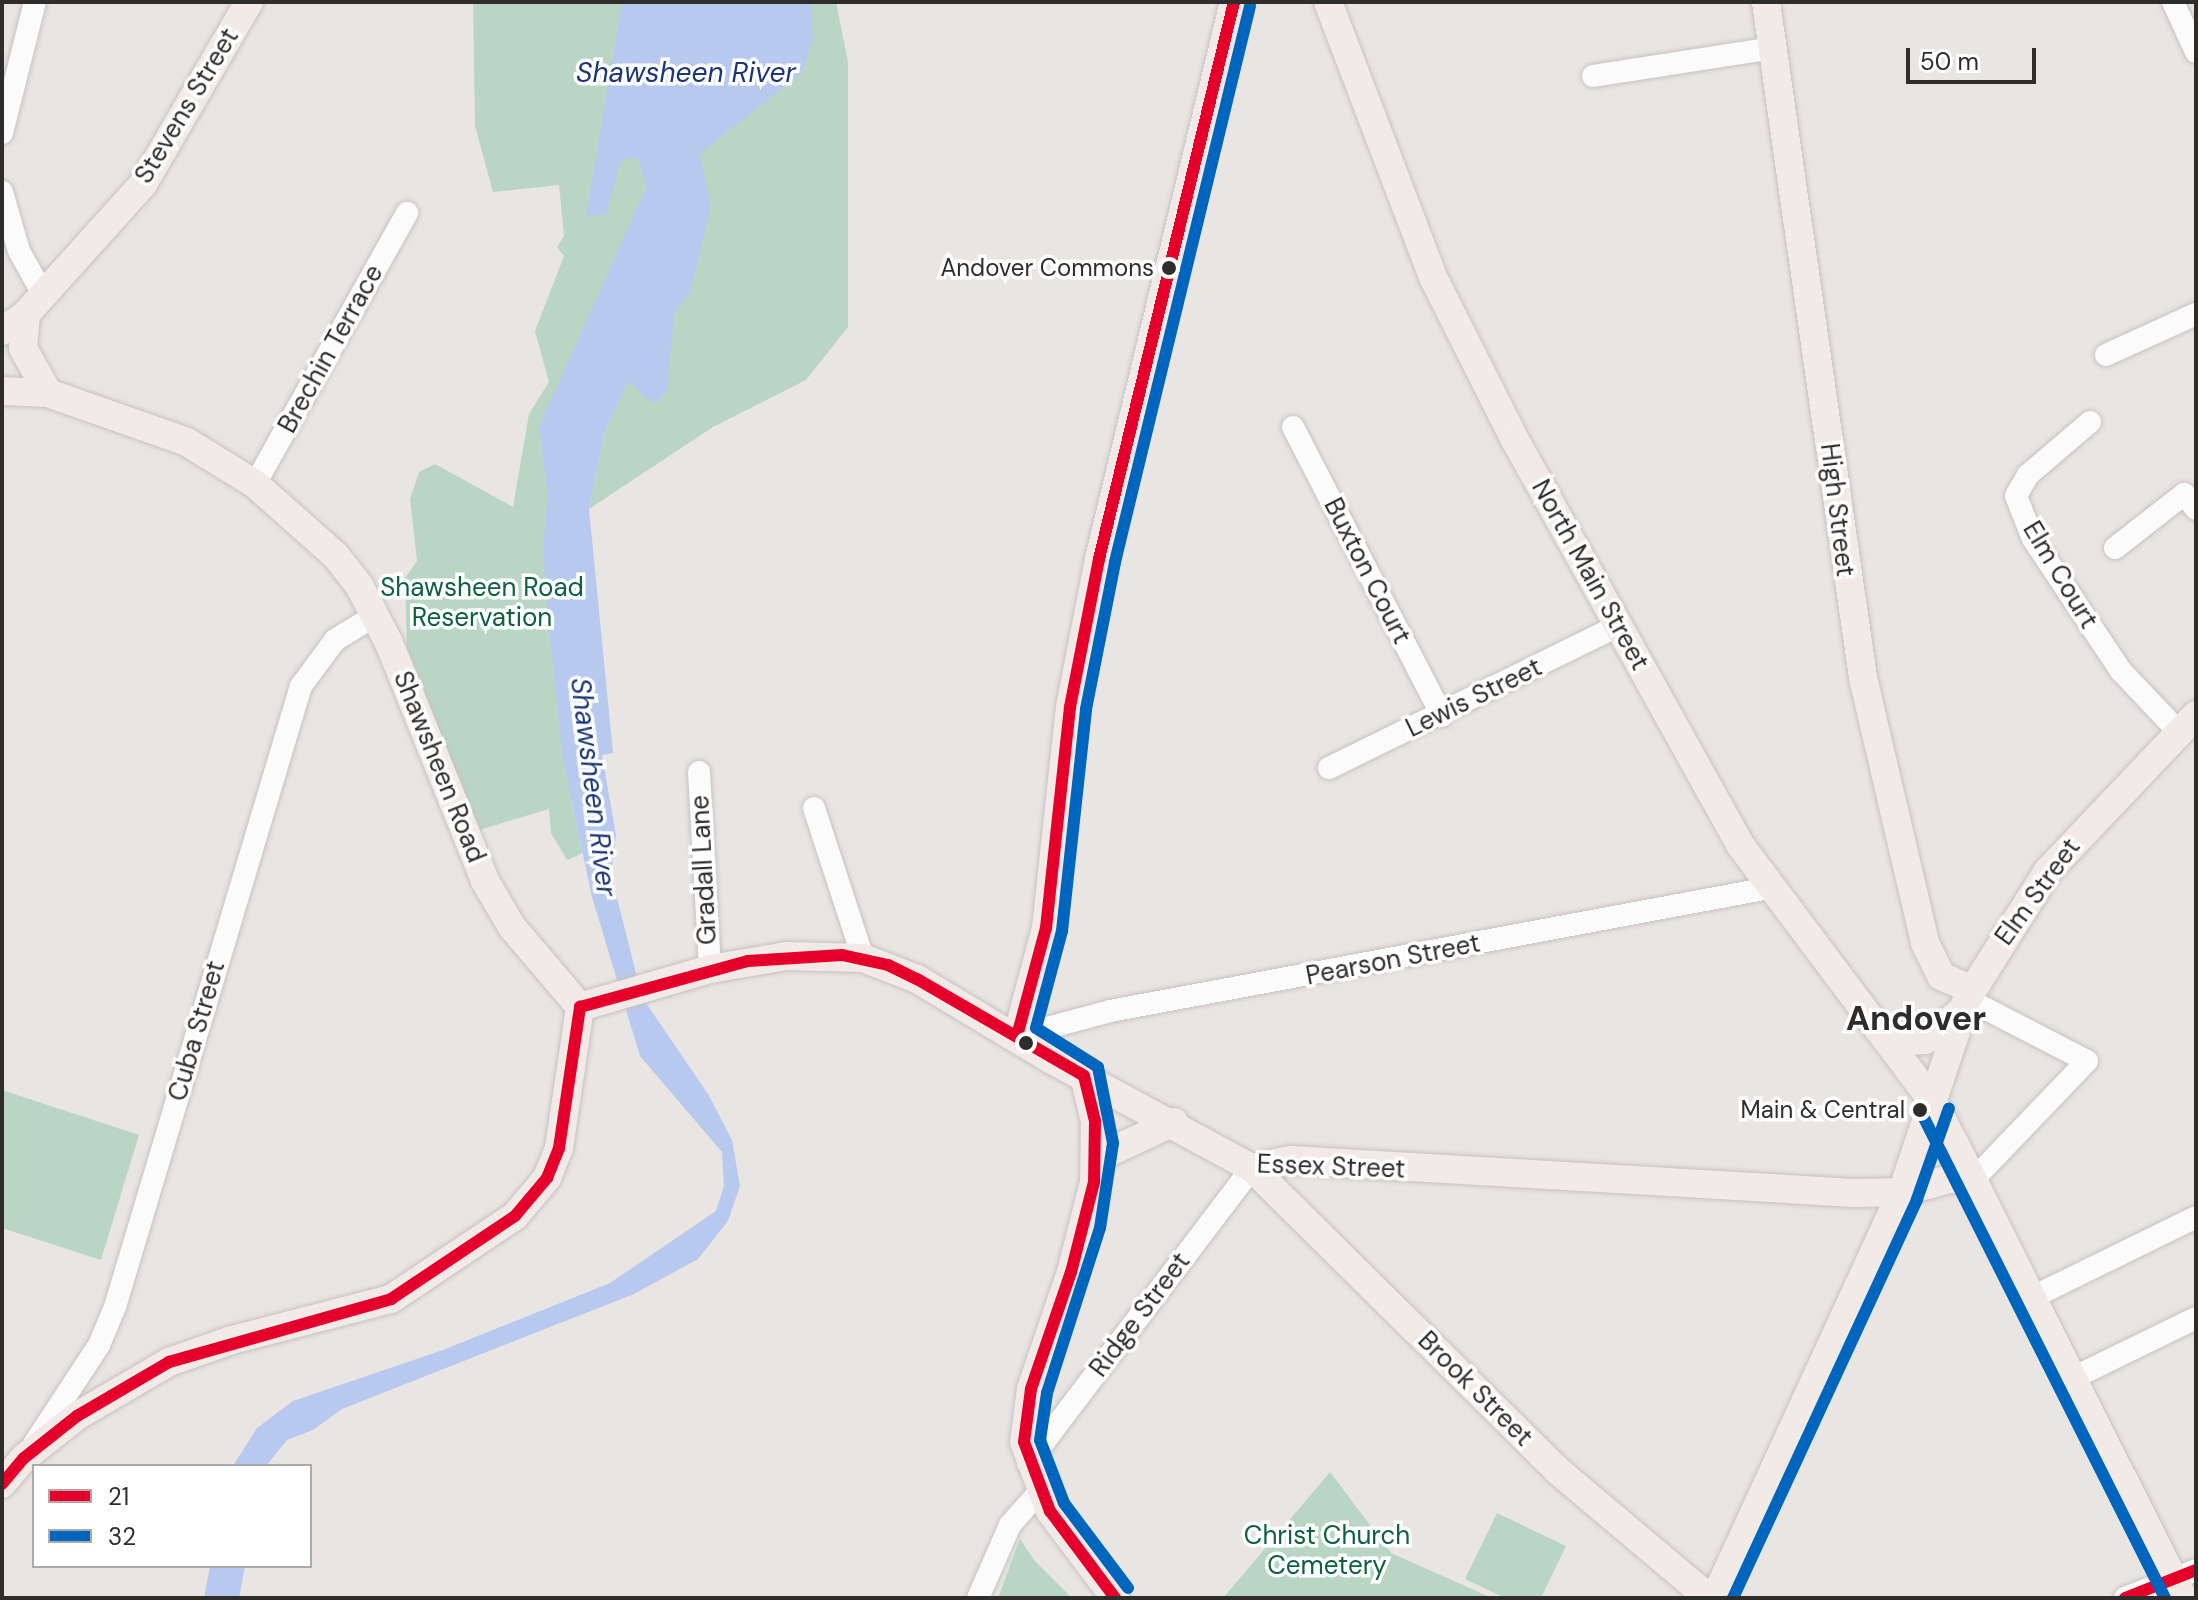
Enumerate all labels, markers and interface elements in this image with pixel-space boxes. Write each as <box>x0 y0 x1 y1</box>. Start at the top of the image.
street label: Stevens Street <box>128 23 246 189</box>
scale bar <box>1910 32 2040 82</box>
text: 50 m <box>1920 46 1979 77</box>
water label: Shawsheen River <box>576 56 796 90</box>
place label: Andover Commons <box>940 254 1154 282</box>
street label: Brechin Terrace <box>272 259 390 439</box>
marker: Andover Commons <box>1161 260 1177 276</box>
street label: High Street <box>1813 442 1861 578</box>
street label: North Main Street <box>1525 474 1655 676</box>
street label: Buxton Court <box>1317 493 1417 649</box>
street label: Elm Court <box>2016 516 2104 634</box>
park label: Shawsheen Road Reservation <box>380 572 584 634</box>
street label: Lewis Street <box>1401 652 1547 744</box>
street label: Shawsheen Road <box>386 667 492 867</box>
water label: Shawsheen River <box>563 676 623 898</box>
street label: Gradall Lane <box>684 794 724 946</box>
street label: Elm Street <box>1989 833 2087 951</box>
street label: Pearson Street <box>1303 928 1483 992</box>
street label: Cuba Street <box>162 957 232 1105</box>
district label: Andover <box>1846 999 1986 1039</box>
unlabelled marker <box>1018 1035 1034 1051</box>
place label: Main & Central <box>1741 1096 1905 1124</box>
marker: Main & Central <box>1912 1102 1928 1118</box>
street label: Essex Street <box>1256 1149 1406 1185</box>
street label: Ridge Street <box>1083 1247 1197 1383</box>
street label: Brook Street <box>1411 1325 1539 1453</box>
legend <box>32 1464 312 1568</box>
text: 21 <box>108 1481 129 1512</box>
park label: Christ Church Cemetery <box>1244 1520 1410 1582</box>
text: 32 <box>108 1521 136 1552</box>

